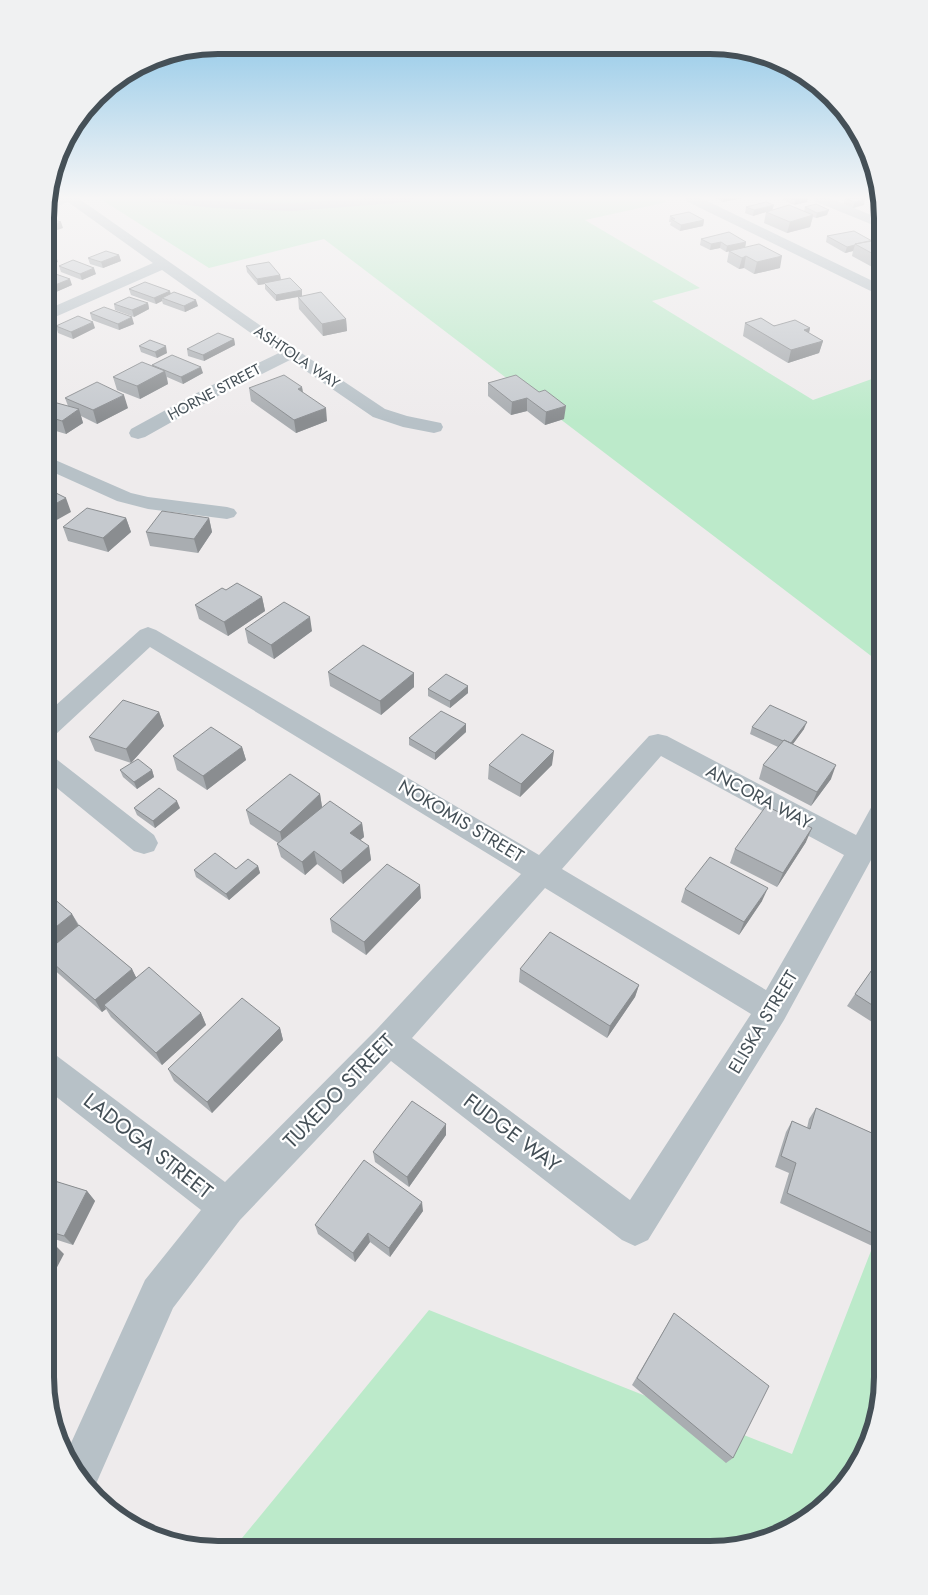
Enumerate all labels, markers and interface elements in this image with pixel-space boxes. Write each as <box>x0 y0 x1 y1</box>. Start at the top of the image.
street label: ASHTOLA WAY <box>250 320 345 394</box>
street label: HORNE STREET <box>164 358 264 426</box>
street label: ANCORA WAY <box>701 758 817 836</box>
street label: NOKOMIS STREET <box>393 773 529 869</box>
street label: ELISKA STREET <box>722 965 804 1079</box>
street label: TUXEDO STREET <box>276 1027 402 1155</box>
street label: LADOGA STREET <box>77 1086 219 1206</box>
street label: FUDGE WAY <box>457 1086 567 1180</box>

